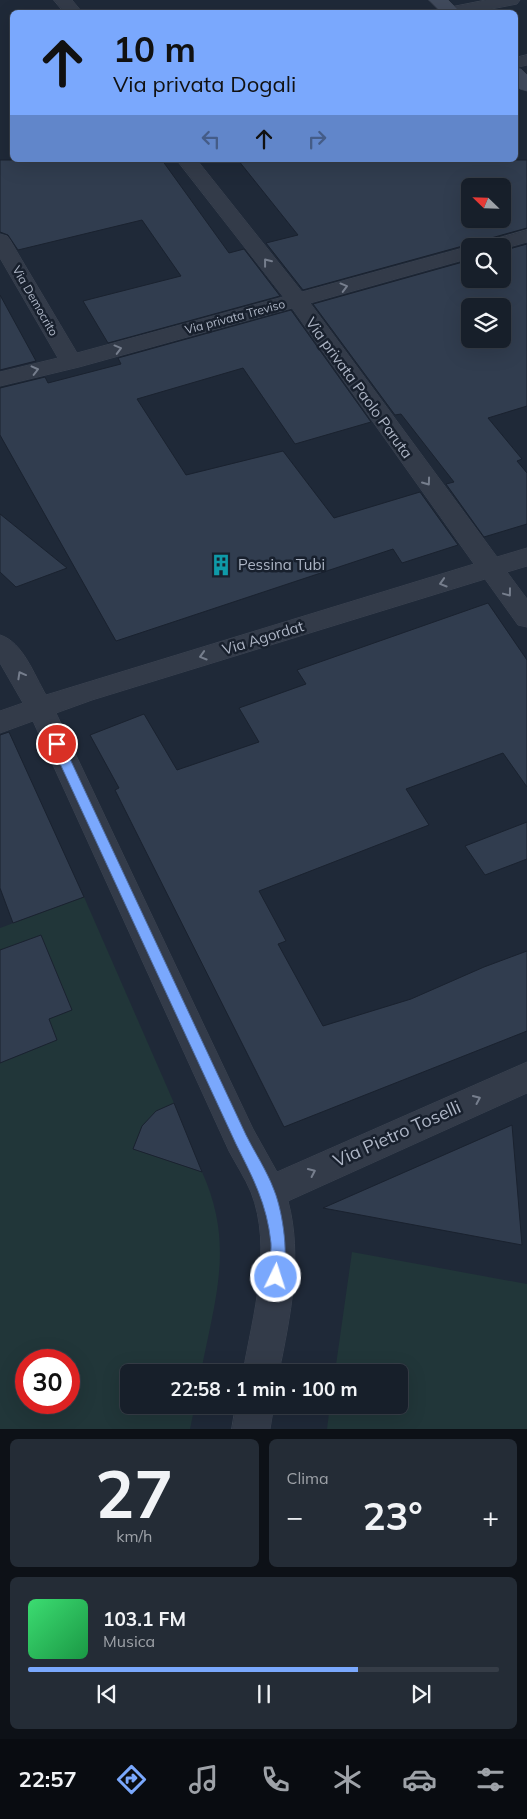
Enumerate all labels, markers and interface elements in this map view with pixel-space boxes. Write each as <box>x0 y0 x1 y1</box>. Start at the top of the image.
text: 10 m <box>113 27 196 71</box>
icon: ahead <box>30 30 95 95</box>
text: Via privata Dogali <box>113 70 296 98</box>
icon: left <box>197 125 225 153</box>
icon: ahead <box>250 125 278 153</box>
icon: right <box>303 125 331 153</box>
north arrow <box>461 178 511 228</box>
map controls <box>461 178 511 348</box>
button: search <box>461 238 511 288</box>
one-way arrow <box>264 259 272 268</box>
street label: Via Democrito <box>9 263 62 339</box>
one-way arrow <box>339 283 347 293</box>
street label: Via privata Treviso <box>183 296 287 337</box>
button: layers <box>461 298 511 348</box>
street label: Via privata Paolo Paruta <box>302 313 417 462</box>
one-way arrow <box>113 344 122 355</box>
one-way arrow <box>31 365 40 376</box>
one-way arrow <box>421 476 430 486</box>
building icon: Pessina Tubi <box>208 552 234 578</box>
place label: Pessina Tubi <box>238 555 325 574</box>
one-way arrow <box>439 578 447 588</box>
one-way arrow <box>503 587 511 596</box>
street label: Via Agordat <box>220 616 306 659</box>
one-way arrow <box>200 650 208 660</box>
one-way arrow <box>17 672 27 681</box>
pin <box>36 723 78 765</box>
icon: arrive <box>43 730 71 758</box>
street label: Via Pietro Toselli <box>329 1095 464 1172</box>
one-way arrow <box>472 1095 481 1106</box>
one-way arrow <box>307 1168 316 1178</box>
position arrow <box>249 1250 301 1302</box>
speed limit sign: 30 <box>15 1349 80 1414</box>
text: 22:58 · 1 min · 100 m <box>170 1377 358 1401</box>
text: 27 <box>95 1453 173 1534</box>
text: Clima <box>287 1468 329 1488</box>
text: 23° <box>363 1492 423 1540</box>
text: − <box>287 1499 303 1534</box>
text: + <box>482 1499 499 1534</box>
text: km/h <box>116 1526 152 1546</box>
text: 103.1 FM <box>103 1607 186 1631</box>
text: Musica <box>103 1631 155 1651</box>
icon: previous <box>93 1680 121 1708</box>
icon: pause <box>250 1680 278 1708</box>
icon: next <box>407 1680 435 1708</box>
icon: directions <box>114 1762 149 1797</box>
icon: music <box>186 1762 221 1797</box>
icon: phone <box>258 1762 293 1797</box>
icon: climate <box>330 1762 365 1797</box>
icon: car <box>402 1762 437 1797</box>
icon: filters <box>473 1762 508 1797</box>
text: 22:57 <box>18 1765 77 1793</box>

